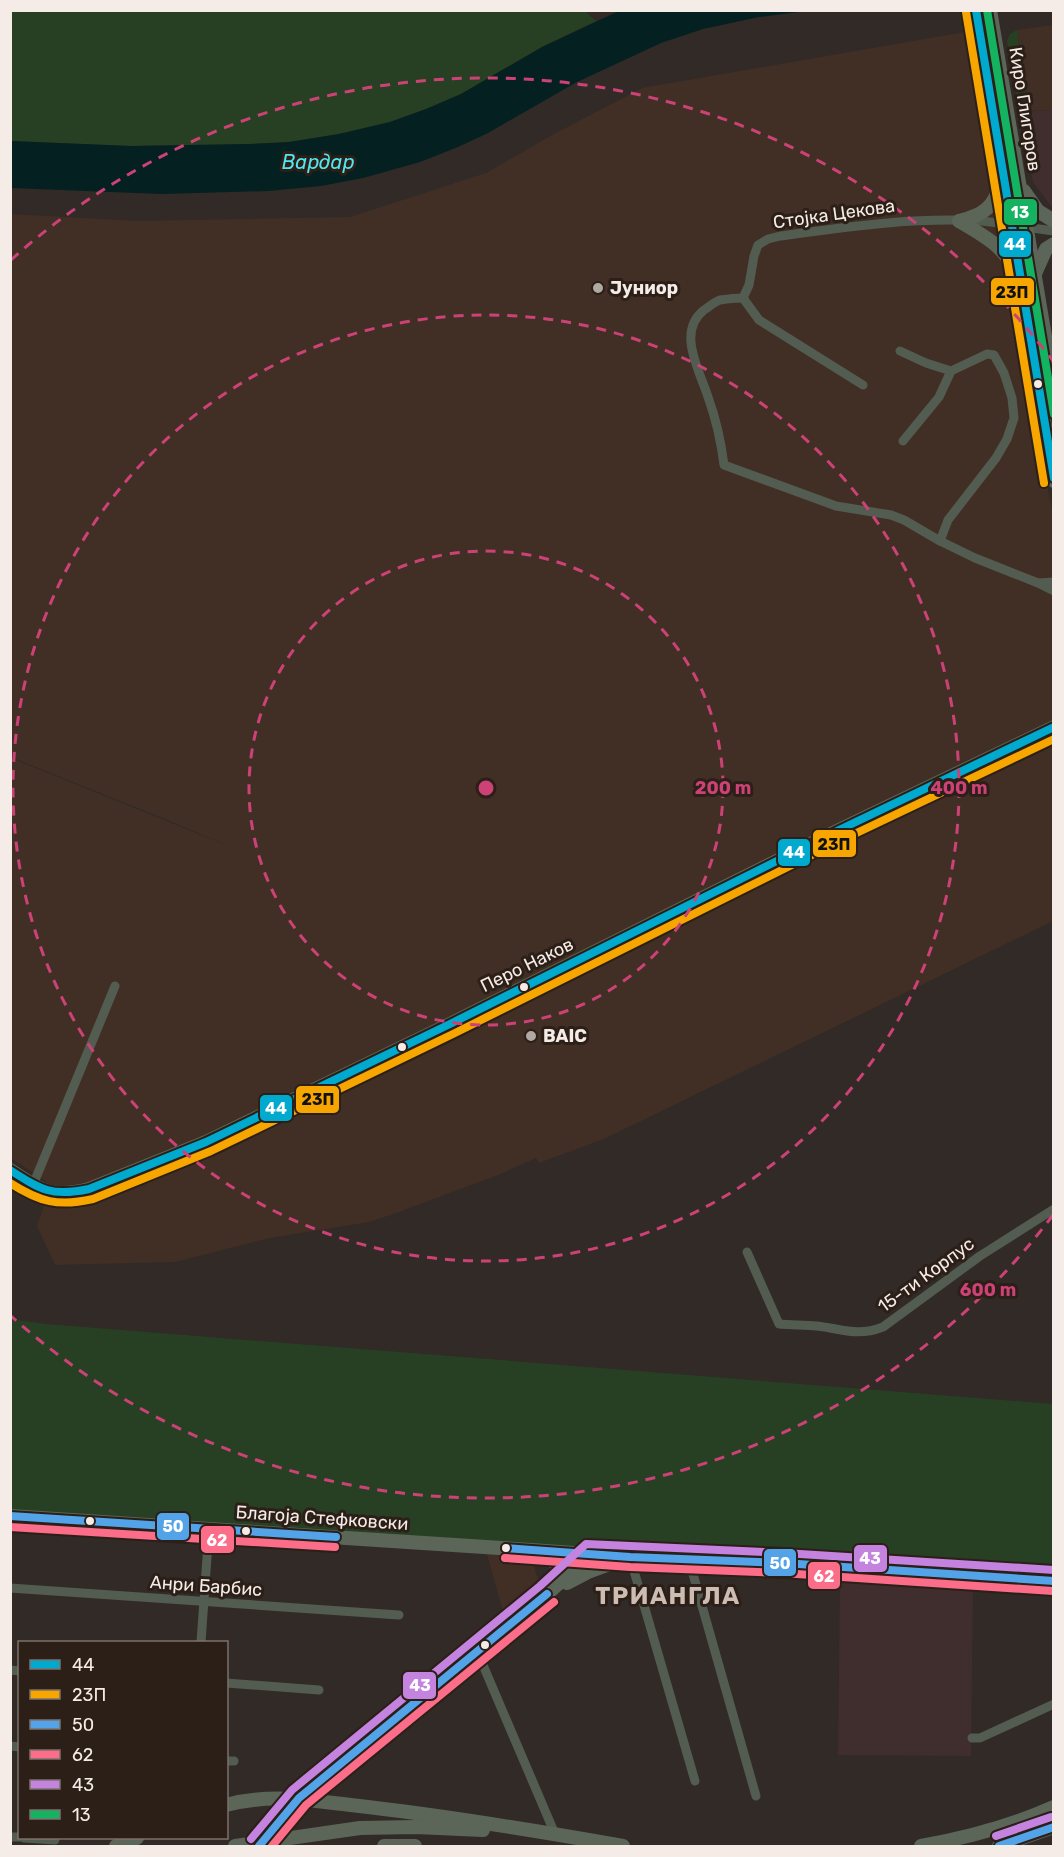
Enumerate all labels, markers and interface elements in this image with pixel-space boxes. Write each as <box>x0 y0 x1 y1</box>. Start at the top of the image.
street label: Киро Глигоров <box>1004 45 1046 173</box>
water label: Вардар <box>282 150 354 174</box>
street label: Стојка Цекова <box>772 195 896 233</box>
line badge: 13 <box>1003 198 1038 226</box>
text: 13 <box>1011 203 1029 222</box>
line badge: 44 <box>998 230 1032 258</box>
text: 44 <box>1004 235 1026 254</box>
place label: Јуниор <box>610 277 678 299</box>
line badge: 23П <box>990 277 1035 306</box>
marker: Јуниор <box>591 281 605 295</box>
text: 23П <box>996 283 1028 302</box>
unlabelled marker <box>1032 378 1044 390</box>
text: 200 m <box>695 777 751 799</box>
text: 400 m <box>930 777 988 799</box>
centre of rings <box>476 778 496 798</box>
line badge: 23П <box>812 829 857 858</box>
text: 23П <box>818 835 850 854</box>
line badge: 44 <box>777 838 811 867</box>
text: 44 <box>783 843 805 862</box>
street label: Перо Наков <box>477 933 577 997</box>
unlabelled marker <box>518 981 530 993</box>
place label: BAIC <box>543 1025 587 1047</box>
marker: BAIC <box>524 1029 538 1043</box>
unlabelled marker <box>396 1041 408 1053</box>
line badge: 23П <box>295 1085 340 1114</box>
text: 23П <box>302 1090 334 1109</box>
line badge: 44 <box>259 1094 293 1122</box>
text: 44 <box>265 1099 287 1118</box>
street label: 15-ти Корпус <box>873 1233 979 1317</box>
text: 600 m <box>960 1279 1016 1301</box>
street label: Благоја Стефковски <box>235 1501 409 1535</box>
line badge: 50 <box>156 1512 190 1541</box>
unlabelled marker <box>84 1515 96 1527</box>
text: 50 <box>162 1517 184 1536</box>
line badge: 62 <box>200 1525 235 1554</box>
unlabelled marker <box>240 1525 252 1537</box>
text: 62 <box>207 1531 227 1550</box>
unlabelled marker <box>500 1542 512 1554</box>
line badge: 43 <box>853 1544 888 1573</box>
line badge: 50 <box>763 1548 797 1577</box>
text: 43 <box>859 1549 881 1568</box>
text: 50 <box>769 1554 791 1573</box>
line badge: 62 <box>807 1561 841 1590</box>
text: 62 <box>814 1567 834 1586</box>
street label: Анри Барбис <box>149 1571 263 1601</box>
district label: ТРИАНГЛА <box>595 1582 741 1610</box>
unlabelled marker <box>479 1639 491 1651</box>
legend <box>18 1641 228 1839</box>
text: 44 <box>72 1654 94 1676</box>
line badge: 43 <box>402 1671 437 1700</box>
text: 43 <box>409 1676 431 1695</box>
text: 23П <box>72 1684 106 1706</box>
text: 50 <box>72 1714 94 1736</box>
text: 62 <box>72 1744 93 1766</box>
text: 43 <box>72 1774 94 1796</box>
text: 13 <box>72 1804 91 1826</box>

